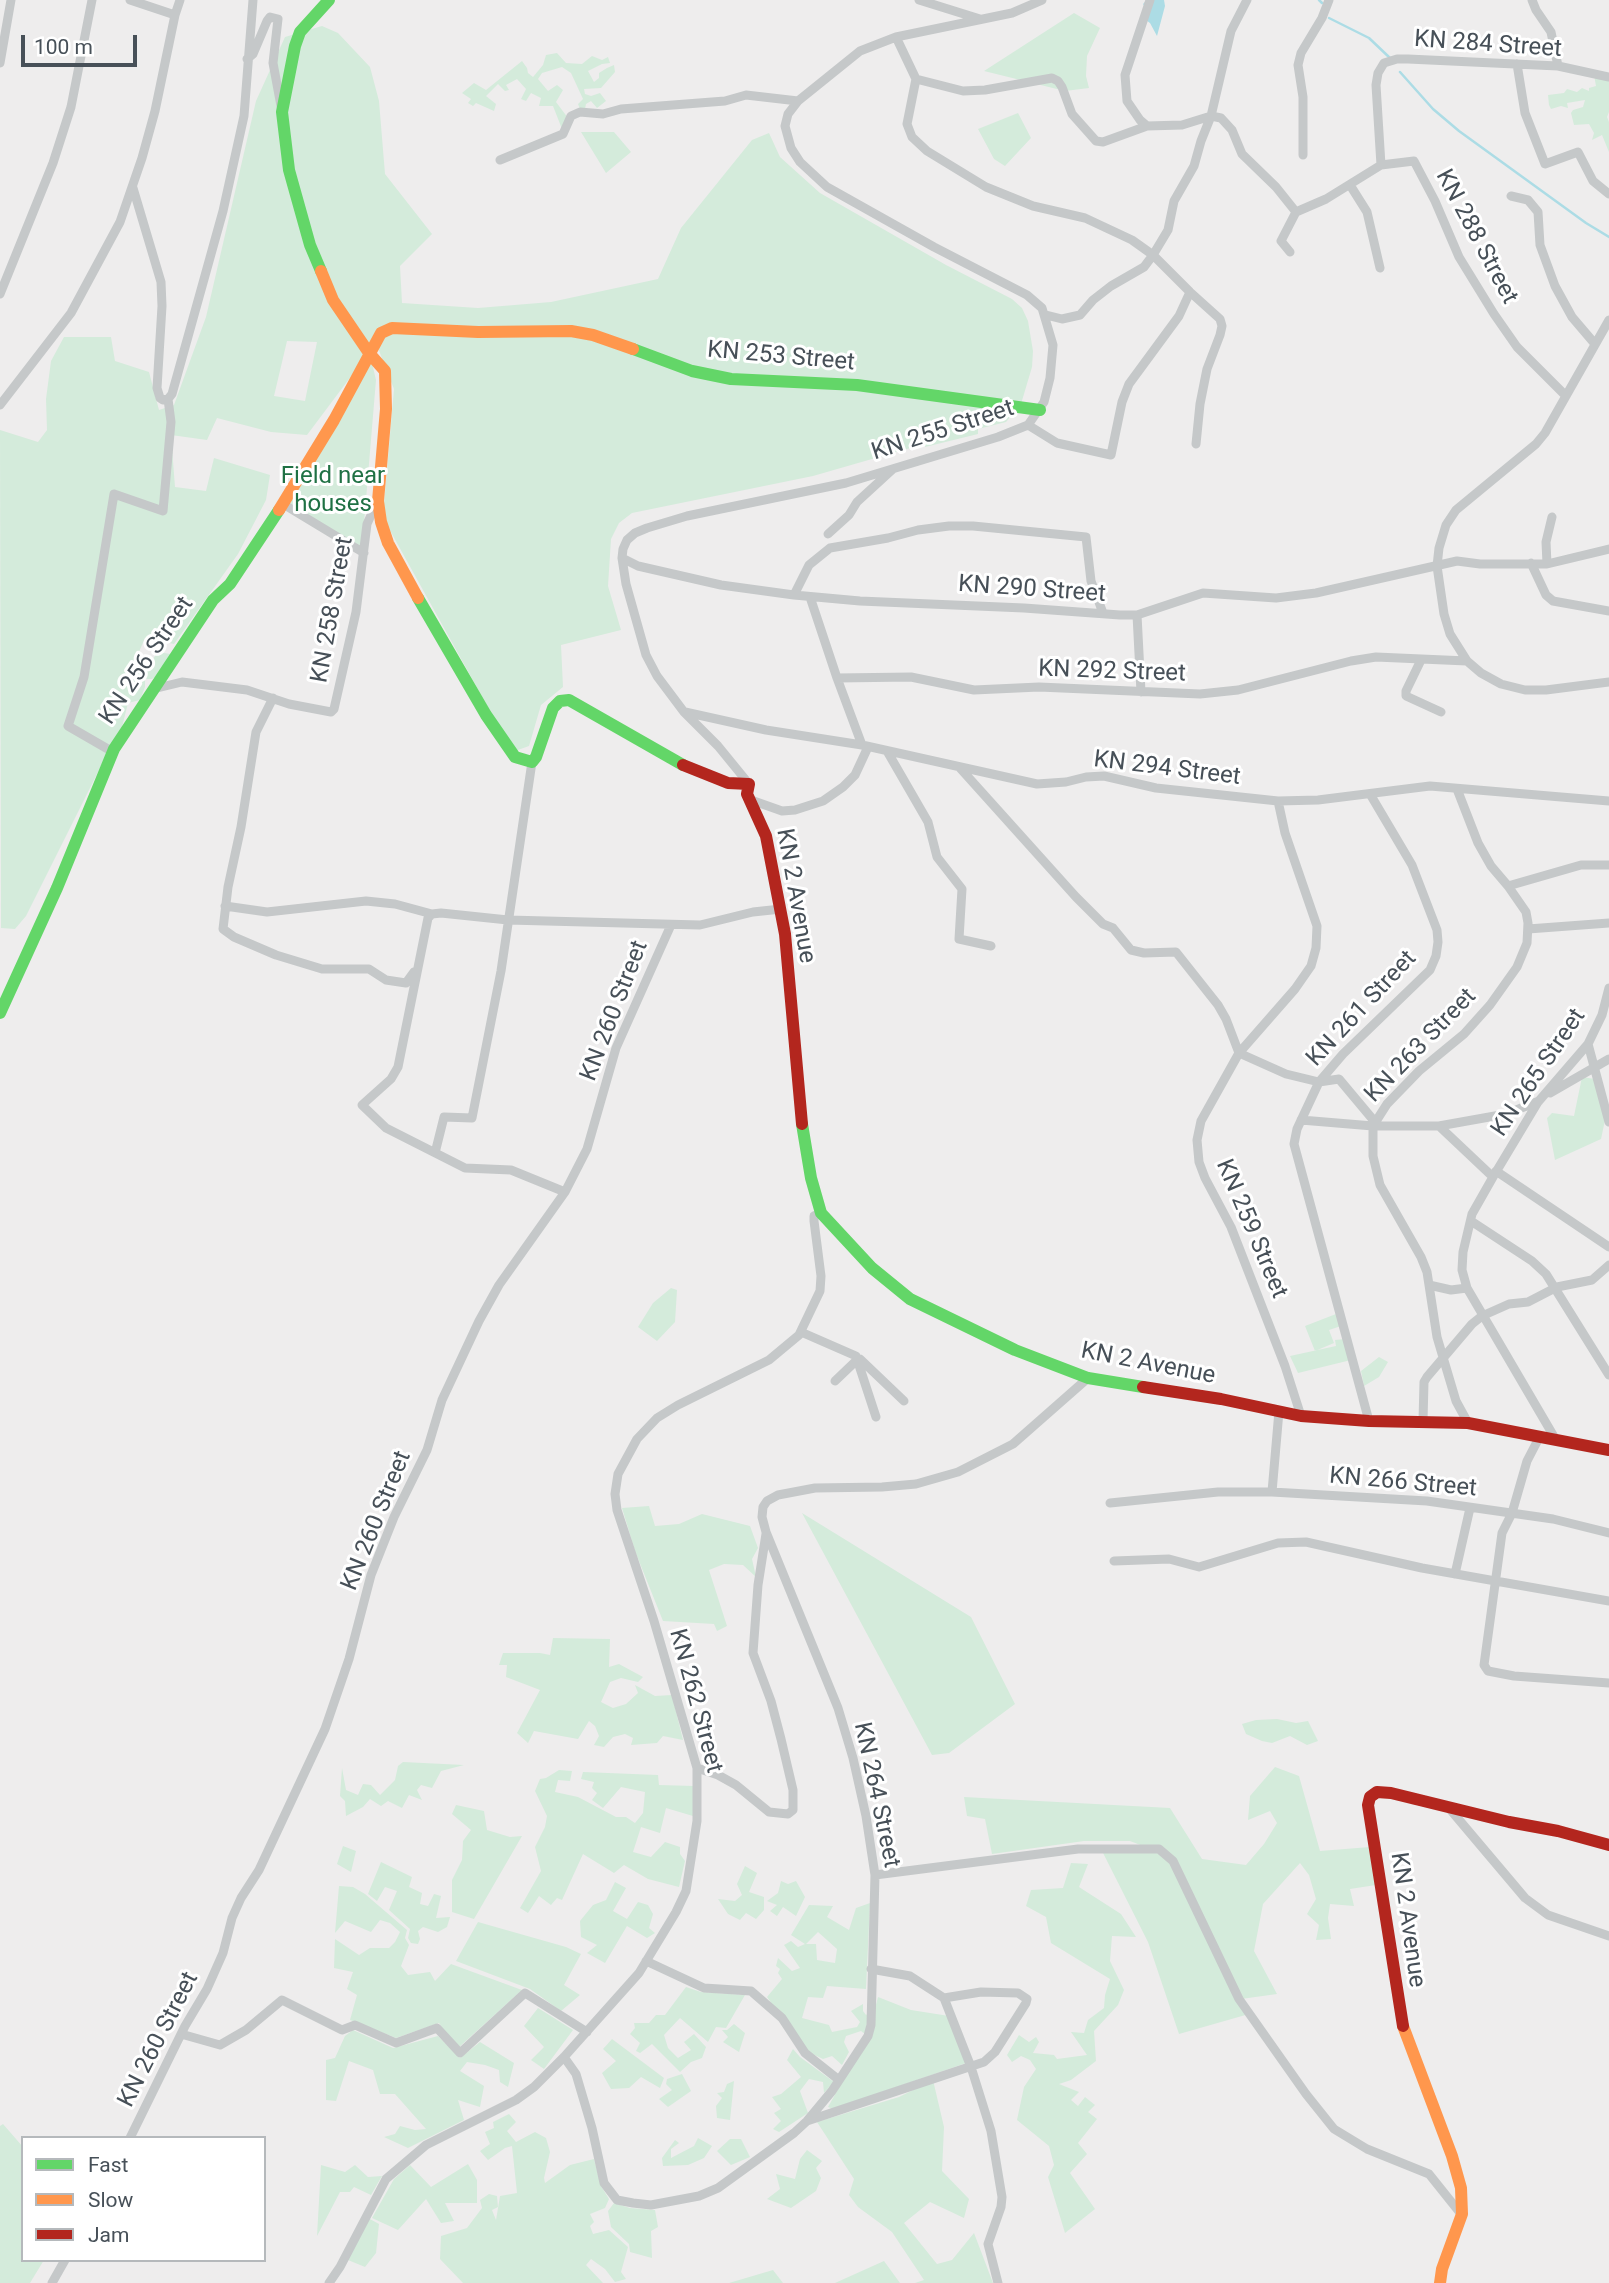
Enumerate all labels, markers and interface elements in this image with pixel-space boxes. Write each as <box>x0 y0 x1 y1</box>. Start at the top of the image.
scale bar <box>24 21 140 65</box>
street label: KN 284 Street <box>1413 25 1563 65</box>
text: 100 m <box>34 35 93 59</box>
street label: KN 288 Street <box>1429 165 1523 309</box>
street label: KN 253 Street <box>706 336 856 378</box>
street label: KN 255 Street <box>868 394 1018 468</box>
park label: Field near houses <box>281 463 385 519</box>
street label: KN 258 Street <box>306 535 360 685</box>
street label: KN 290 Street <box>957 570 1107 610</box>
street label: KN 256 Street <box>94 592 200 730</box>
street label: KN 292 Street <box>1038 655 1186 689</box>
street label: KN 294 Street <box>1092 746 1242 792</box>
street label: KN 2 Avenue <box>769 827 821 965</box>
street label: KN 260 Street <box>575 937 655 1085</box>
street label: KN 261 Street <box>1301 945 1423 1073</box>
street label: KN 263 Street <box>1359 983 1483 1109</box>
street label: KN 265 Street <box>1486 1004 1592 1142</box>
street label: KN 259 Street <box>1209 1155 1293 1303</box>
street label: KN 2 Avenue <box>1078 1337 1218 1391</box>
street label: KN 260 Street <box>336 1447 418 1595</box>
street label: KN 266 Street <box>1328 1462 1478 1504</box>
street label: KN 262 Street <box>662 1626 728 1776</box>
street label: KN 264 Street <box>847 1720 905 1870</box>
street label: KN 2 Avenue <box>1383 1851 1431 1989</box>
street label: KN 260 Street <box>113 1968 205 2112</box>
legend <box>21 2136 266 2262</box>
text: Fast <box>88 2153 128 2177</box>
text: Slow <box>88 2188 133 2212</box>
text: Jam <box>88 2223 129 2247</box>

